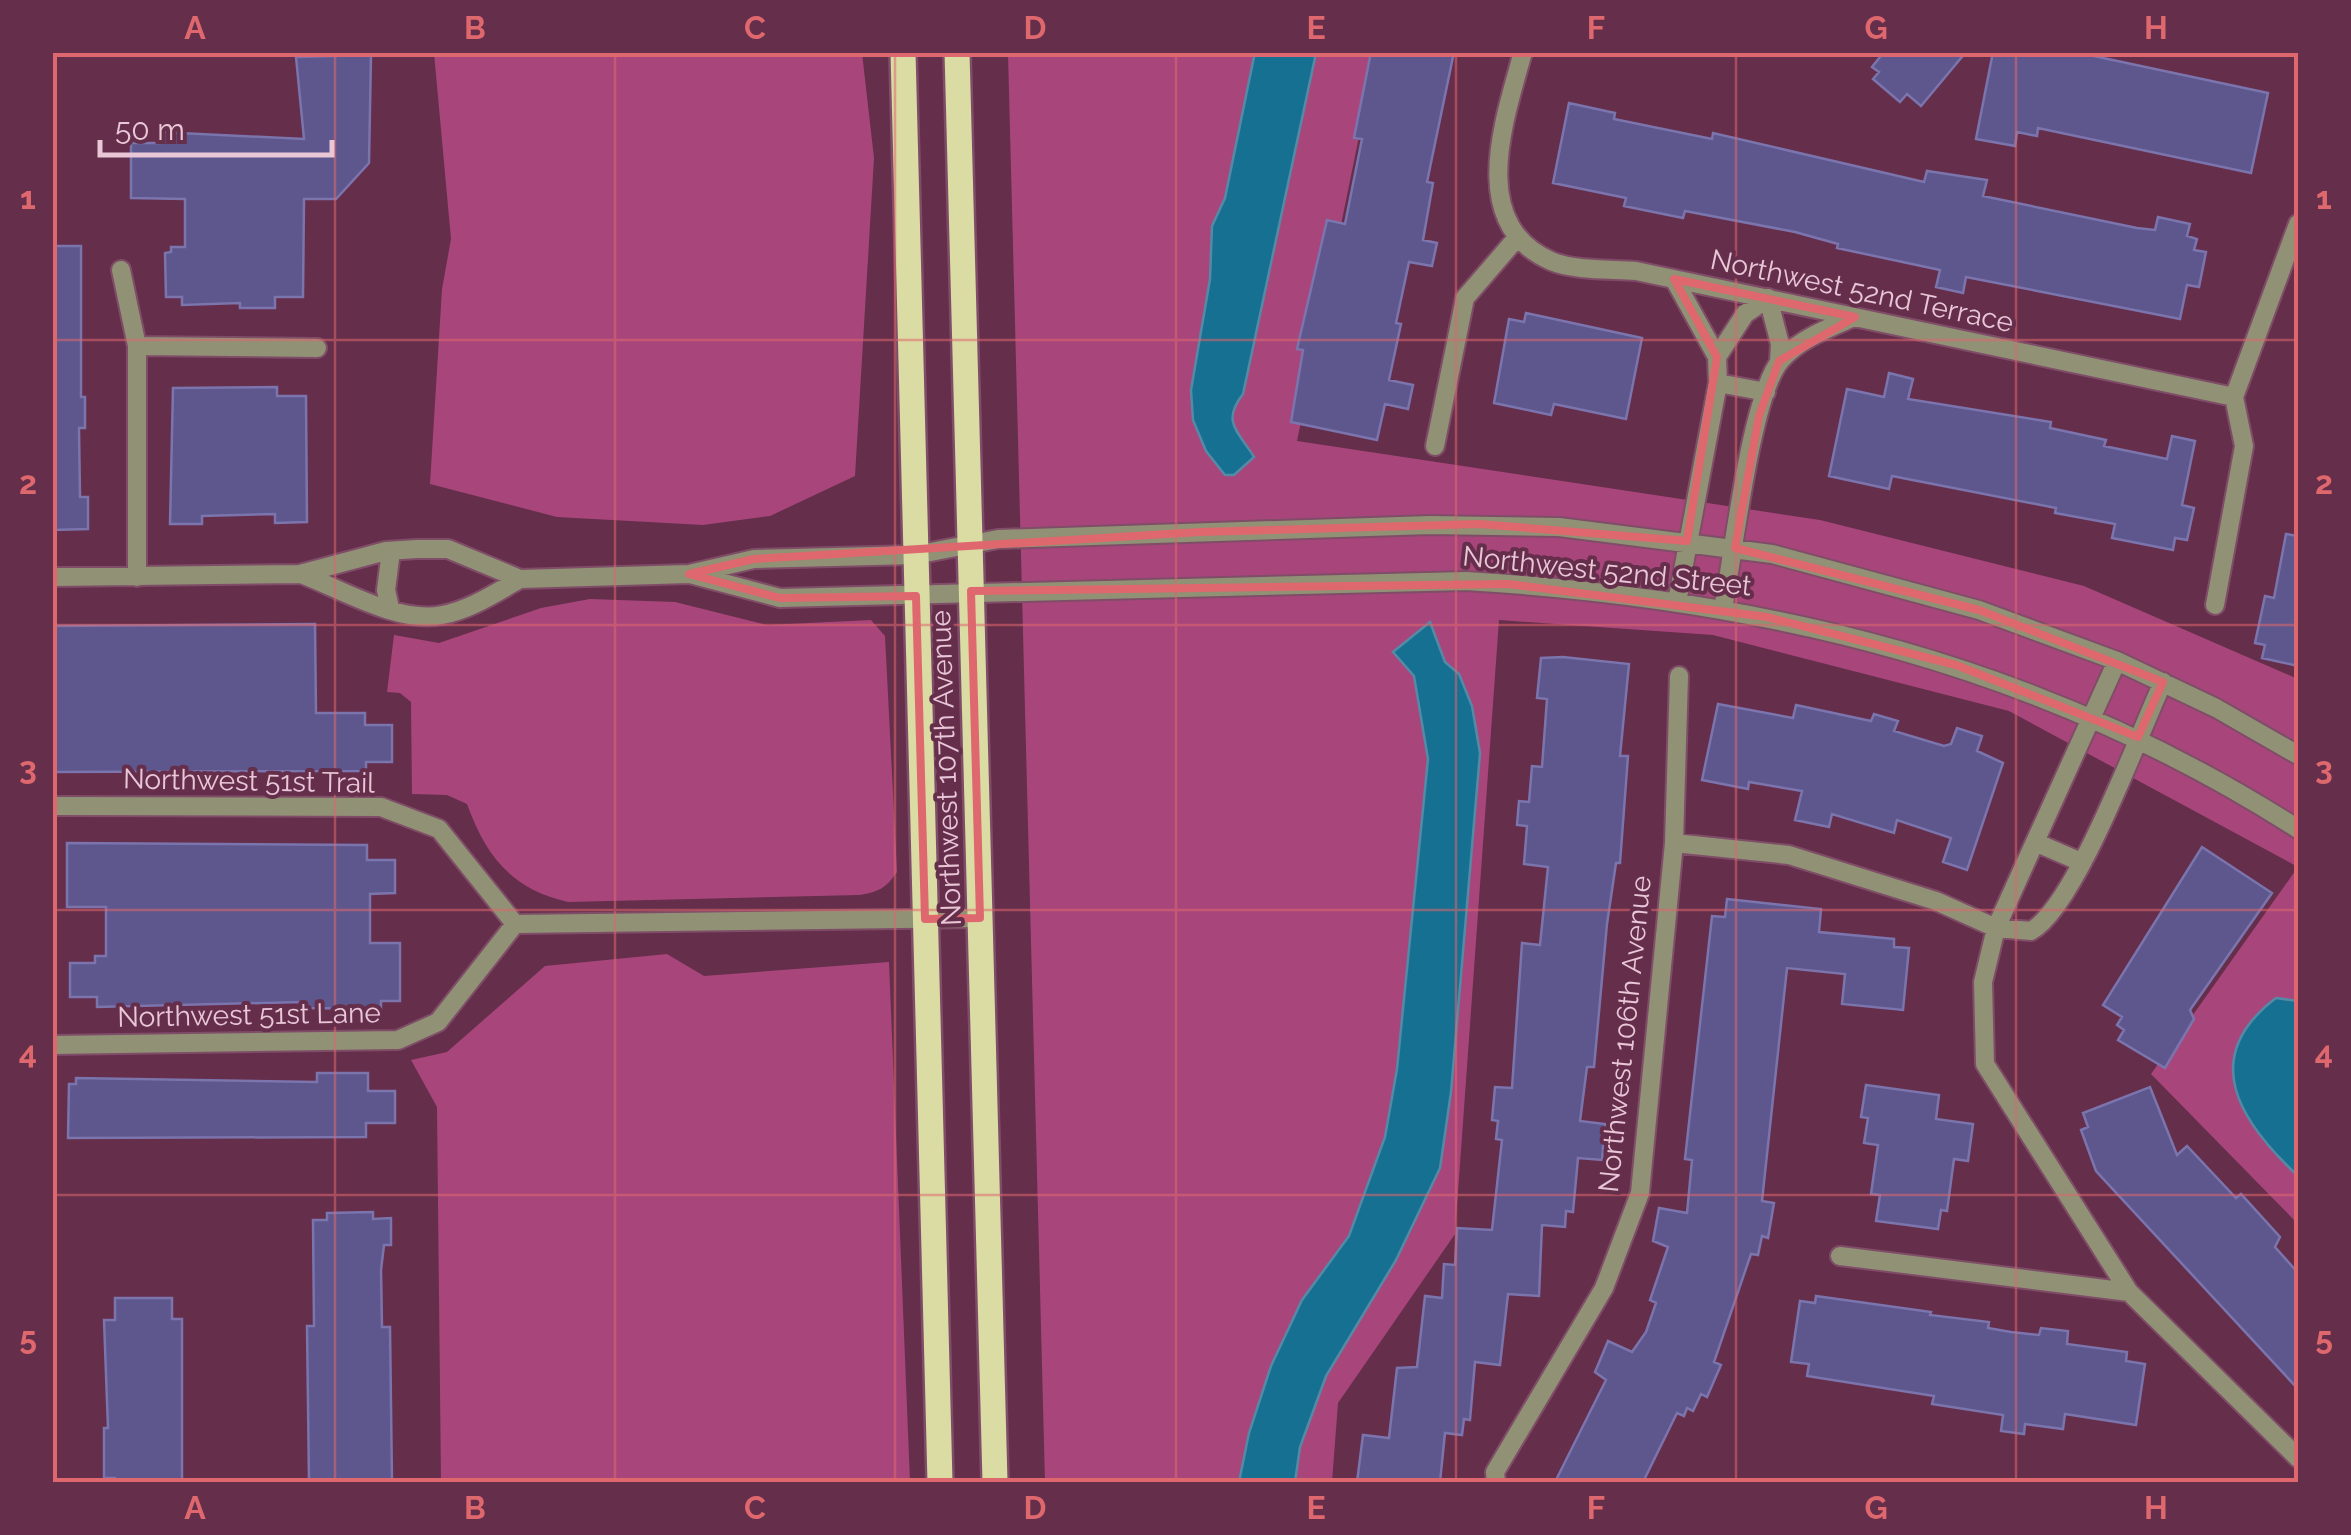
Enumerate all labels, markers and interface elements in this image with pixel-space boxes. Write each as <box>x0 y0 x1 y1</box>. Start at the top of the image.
text: A <box>184 9 206 46</box>
text: B <box>464 9 486 46</box>
text: C <box>744 9 766 46</box>
text: D <box>1024 9 1046 46</box>
text: E <box>1306 9 1326 46</box>
text: F <box>1587 9 1605 46</box>
text: G <box>1864 9 1888 46</box>
text: H <box>2144 9 2168 46</box>
scale bar <box>100 95 332 157</box>
text: 50 m <box>115 112 185 147</box>
text: 1 <box>20 179 36 216</box>
text: 1 <box>2316 179 2332 216</box>
street label: Northwest 52nd Terrace <box>1708 243 2016 339</box>
text: 2 <box>19 464 37 501</box>
text: 2 <box>2315 464 2333 501</box>
street label: Northwest 52nd Street <box>1461 539 1754 603</box>
street label: Northwest 107th Avenue <box>924 609 968 927</box>
text: 3 <box>19 749 37 786</box>
text: 3 <box>2315 749 2333 786</box>
street label: Northwest 51st Trail <box>123 762 376 800</box>
street label: Northwest 106th Avenue <box>1592 874 1658 1194</box>
street label: Northwest 51st Lane <box>117 996 381 1034</box>
text: 4 <box>19 1034 37 1071</box>
text: 4 <box>2315 1034 2333 1071</box>
text: 5 <box>19 1319 37 1356</box>
text: 5 <box>2315 1319 2333 1356</box>
text: A <box>184 1489 206 1526</box>
text: B <box>464 1489 486 1526</box>
text: C <box>744 1489 766 1526</box>
text: D <box>1024 1489 1046 1526</box>
text: E <box>1306 1489 1326 1526</box>
text: F <box>1587 1489 1605 1526</box>
text: G <box>1864 1489 1888 1526</box>
text: H <box>2144 1489 2168 1526</box>

